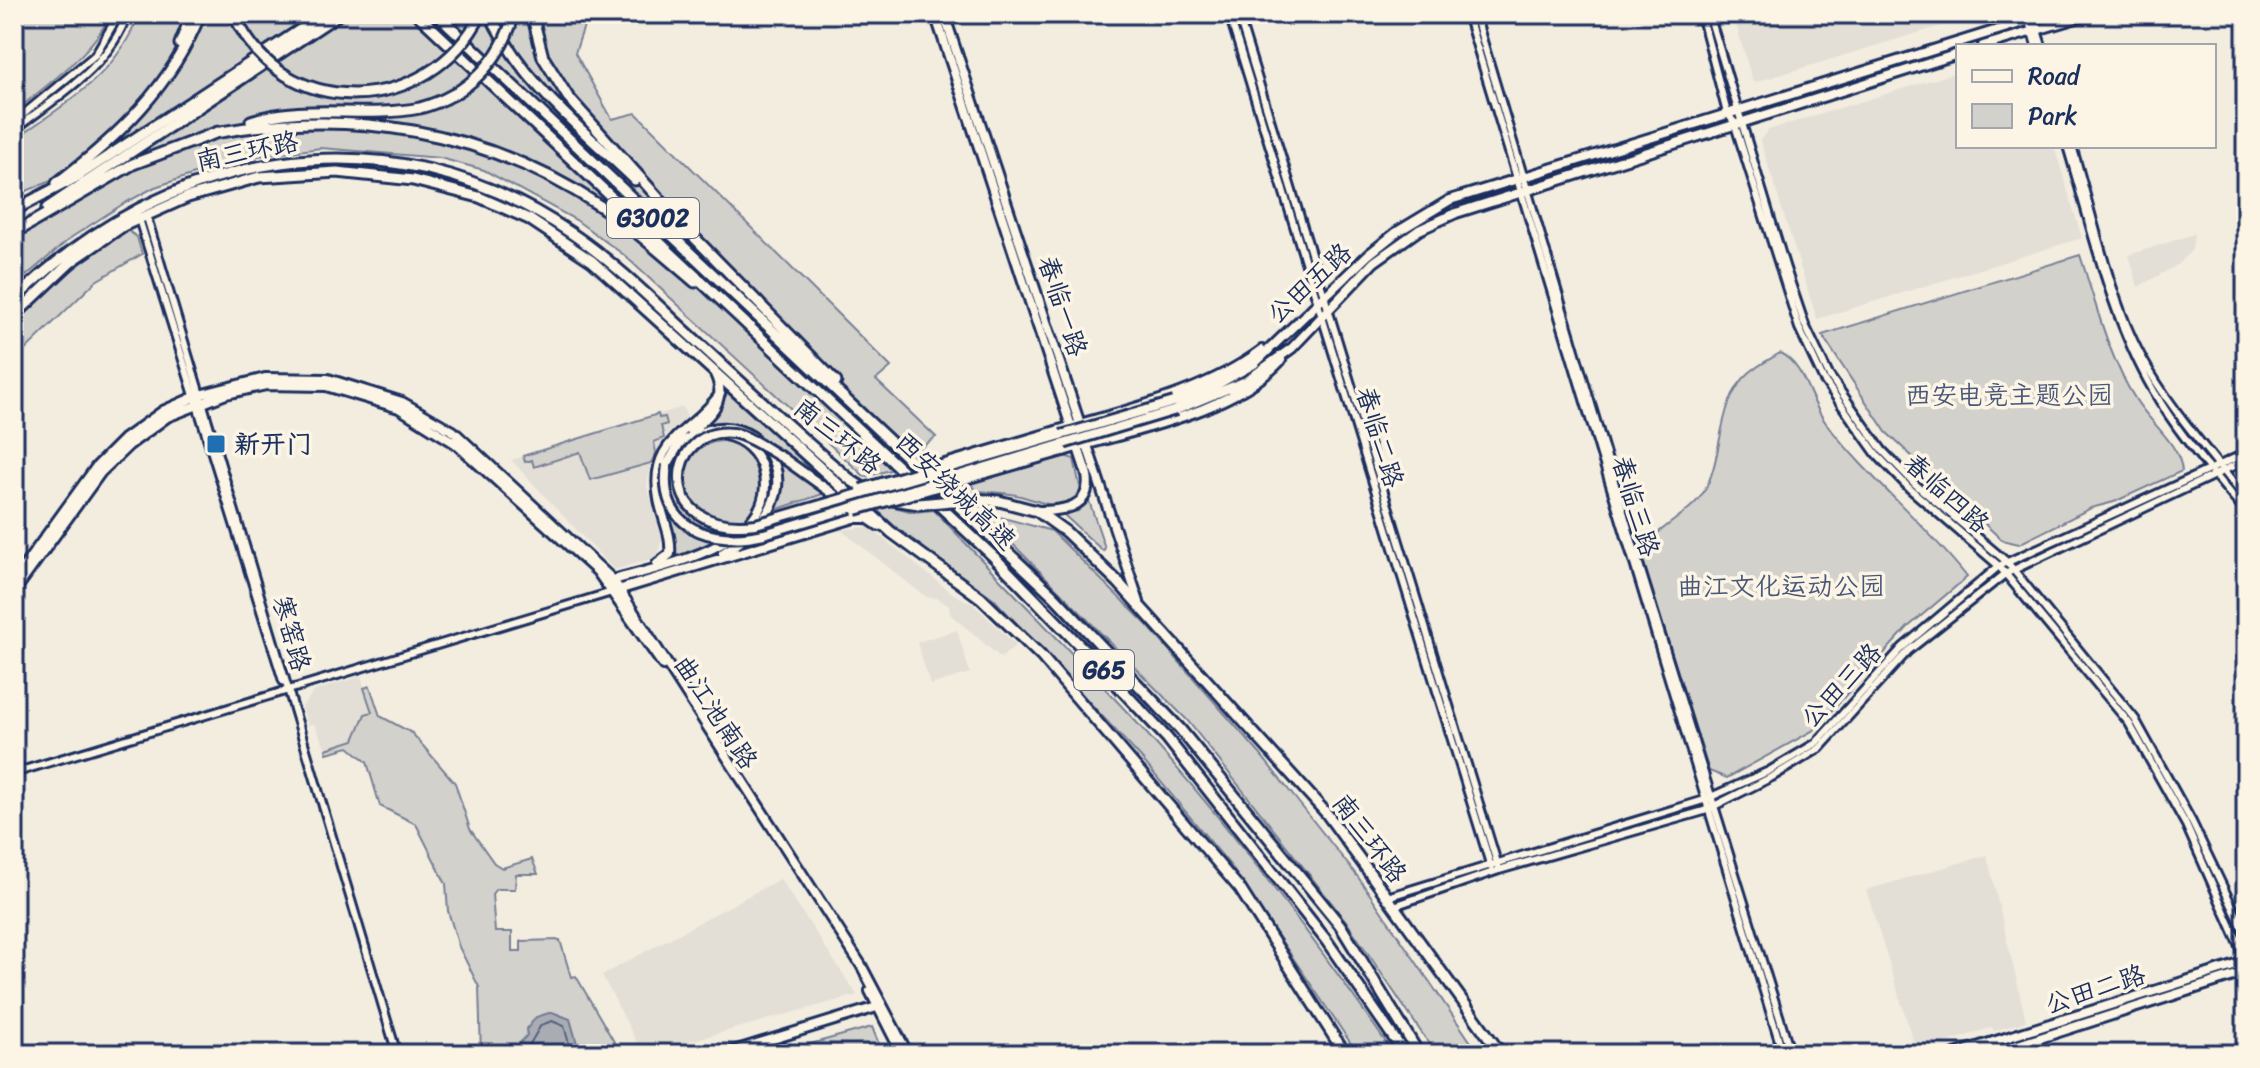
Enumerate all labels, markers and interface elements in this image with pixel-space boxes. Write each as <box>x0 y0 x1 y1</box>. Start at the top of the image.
legend <box>1956 44 2216 148</box>
text: Road <box>2028 55 2082 97</box>
text: Park <box>2028 95 2077 137</box>
street label: 南三环路 <box>191 118 303 184</box>
road number: G3002 <box>607 198 699 238</box>
street label: 公田五路 <box>1255 231 1363 335</box>
street label: 春临一路 <box>1025 249 1101 363</box>
park label: 西安电竞主题公园 <box>1905 372 2113 418</box>
street label: 春临二路 <box>1343 381 1417 493</box>
street label: 南三环路 <box>783 385 893 487</box>
street label: 西安绕城高速 <box>884 420 1028 562</box>
place label: 新开门 <box>234 421 312 467</box>
marker: 新开门 <box>205 433 227 455</box>
street label: 春临四路 <box>1893 441 2001 545</box>
street label: 春临三路 <box>1599 450 1673 562</box>
park label: 曲江文化运动公园 <box>1677 563 1885 609</box>
street label: 寒窑路 <box>260 589 324 677</box>
street label: 公田三路 <box>1789 631 1893 739</box>
street label: 曲江池南路 <box>661 645 771 779</box>
road number: G65 <box>1074 650 1134 690</box>
street label: 南三环路 <box>1320 783 1420 893</box>
street label: 公田二路 <box>2038 951 2152 1027</box>

